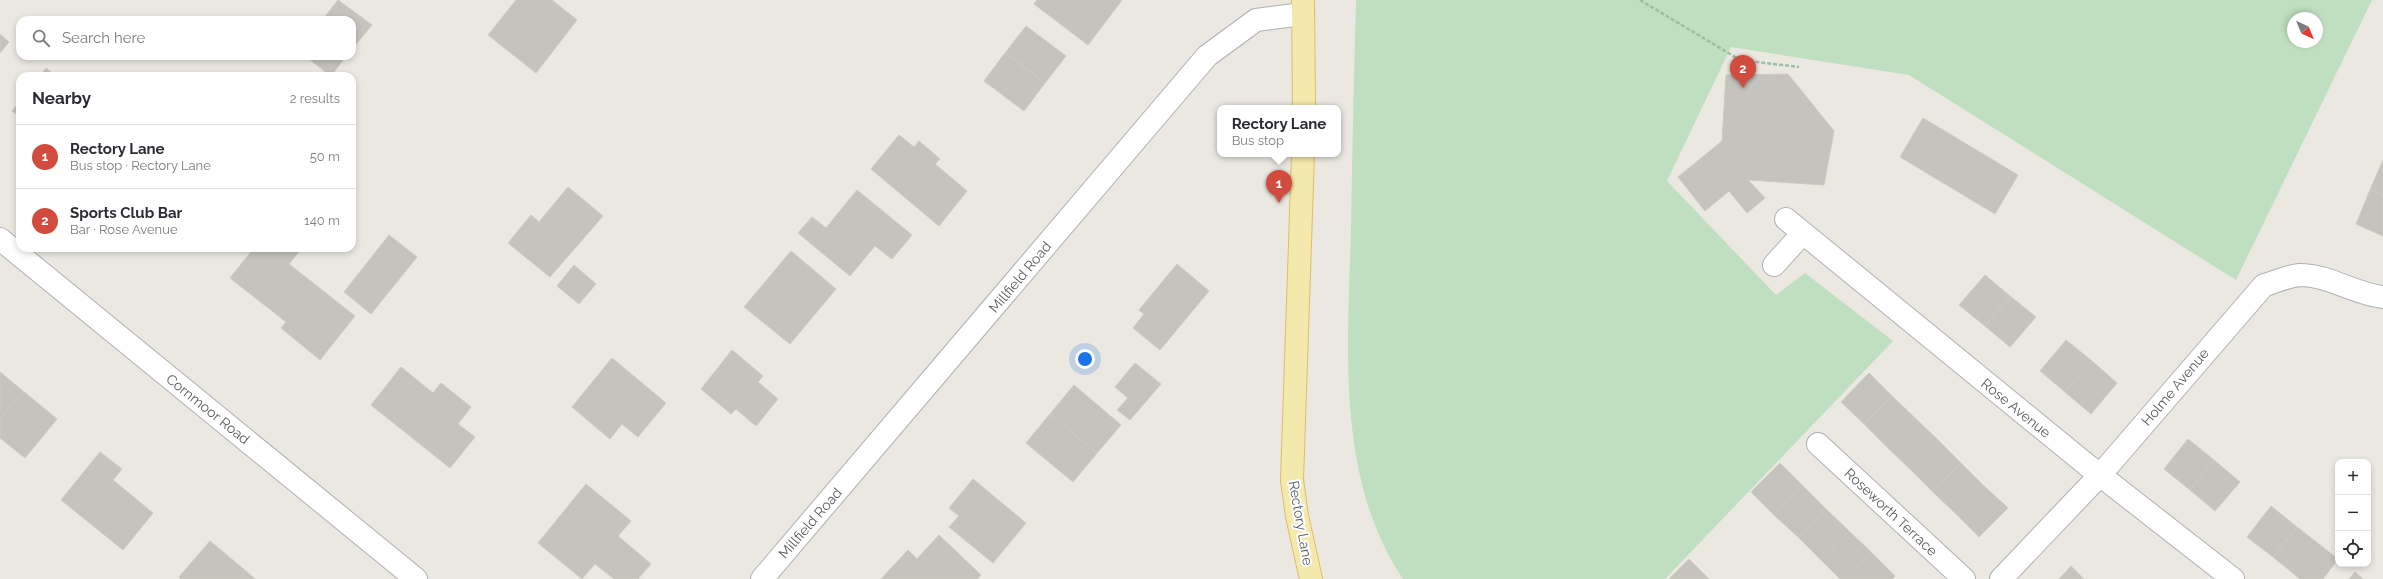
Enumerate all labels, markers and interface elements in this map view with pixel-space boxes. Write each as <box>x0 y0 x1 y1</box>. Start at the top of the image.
north arrow <box>2287 12 2323 48</box>
search box <box>16 16 356 60</box>
icon: search <box>30 27 52 49</box>
text: Search here <box>62 29 145 47</box>
pin: 2 <box>1730 55 1756 88</box>
text: Nearby <box>32 88 91 108</box>
text: 2 results <box>290 91 340 106</box>
popup <box>1217 105 1341 157</box>
text: Rectory Lane <box>1232 115 1326 133</box>
text: Bus stop <box>1232 133 1284 148</box>
text: Rectory Lane <box>70 140 165 158</box>
text: 1 <box>42 149 48 164</box>
text: 50 m <box>310 149 340 164</box>
text: Bus stop · Rectory Lane <box>70 158 211 173</box>
pin: 1 <box>1266 170 1292 203</box>
text: Sports Club Bar <box>70 204 182 222</box>
text: 2 <box>41 213 49 228</box>
text: 140 m <box>304 213 340 228</box>
text: Bar · Rose Avenue <box>70 222 178 237</box>
street label: Millfield Road <box>986 238 1054 316</box>
street label: Holme Avenue <box>2138 345 2212 429</box>
your location <box>1075 349 1095 369</box>
street label: Cornmoor Road <box>163 371 253 447</box>
street label: Rose Avenue <box>1978 375 2054 441</box>
map controls <box>2335 459 2371 567</box>
button: + <box>2335 459 2371 495</box>
street label: Roseworth Terrace <box>1841 465 1941 559</box>
street label: Rectory Lane <box>1286 479 1316 567</box>
street label: Millfield Road <box>775 485 845 561</box>
button: − <box>2335 495 2371 531</box>
button: locate <box>2335 531 2371 567</box>

